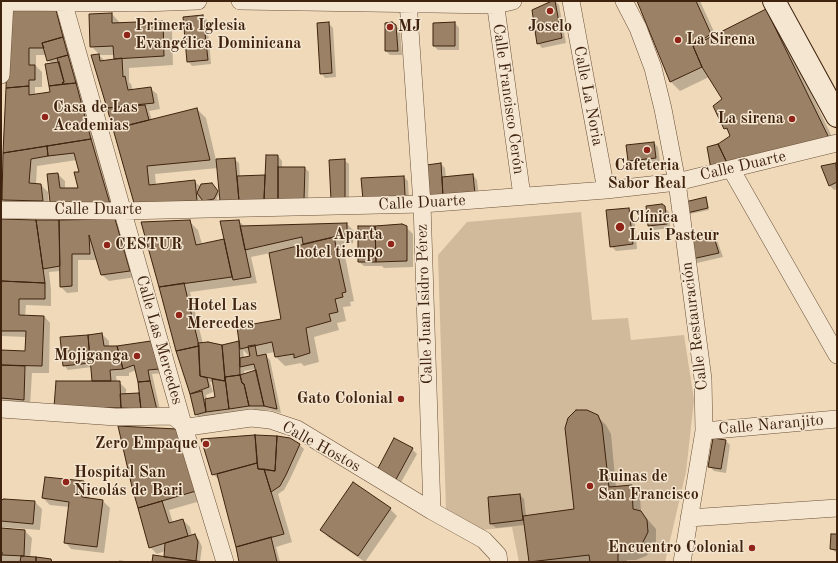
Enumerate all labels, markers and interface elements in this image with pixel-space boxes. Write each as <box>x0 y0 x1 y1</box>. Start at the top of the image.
marker: Joselo <box>545 6 555 16</box>
place label: Primera Iglesia Evangélica Dominicana <box>135 16 301 54</box>
place label: MJ <box>398 17 421 37</box>
place label: Joselo <box>528 17 572 37</box>
marker: MJ <box>385 22 395 32</box>
street label: Calle Francisco Cerón <box>488 22 528 176</box>
marker: Primera Iglesia Evangélica Dominicana <box>122 30 132 40</box>
place label: La Sirena <box>686 30 756 50</box>
marker: La Sirena <box>673 35 683 45</box>
street label: Calle La Noria <box>569 44 607 148</box>
place label: Casa de Las Academias <box>53 98 138 136</box>
place label: La sirena <box>718 109 784 129</box>
marker: Casa de Las Academias <box>40 112 50 122</box>
marker: La sirena <box>787 114 797 124</box>
marker: Cafeteria Sabor Real <box>642 145 652 155</box>
street label: Calle Duarte <box>698 147 788 185</box>
place label: Cafeteria Sabor Real <box>608 156 686 194</box>
street label: Calle Duarte <box>378 191 466 215</box>
street label: Calle Duarte <box>54 200 142 220</box>
place label: Clínica Luis Pasteur <box>629 208 719 246</box>
marker: Clínica Luis Pasteur <box>614 221 626 233</box>
street label: Calle Juan Isidro Pérez <box>413 223 437 385</box>
place label: Aparta hotel tiempo <box>296 225 383 263</box>
place label: CESTUR <box>115 235 182 255</box>
marker: Aparta hotel tiempo <box>386 239 396 249</box>
marker: CESTUR <box>102 240 112 250</box>
street label: Calle Restauración <box>678 261 712 391</box>
street label: Calle Las Mercedes <box>131 273 187 407</box>
place label: Hotel Las Mercedes <box>187 296 257 334</box>
marker: Hotel Las Mercedes <box>174 310 184 320</box>
place label: Mojiganga <box>54 346 129 366</box>
marker: Mojiganga <box>132 351 142 361</box>
place label: Gato Colonial <box>297 389 393 409</box>
marker: Gato Colonial <box>396 394 406 404</box>
street label: Calle Naranjito <box>718 411 824 439</box>
street label: Calle Hostos <box>278 417 364 477</box>
place label: Zero Empaque <box>95 434 198 454</box>
marker: Zero Empaque <box>201 439 211 449</box>
place label: Hospital San Nicolás de Bari <box>74 463 183 501</box>
place label: Ruinas de San Francisco <box>598 467 699 505</box>
marker: Hospital San Nicolás de Bari <box>61 477 71 487</box>
marker: Ruinas de San Francisco <box>585 481 595 491</box>
place label: Encuentro Colonial <box>608 538 744 558</box>
marker: Encuentro Colonial <box>747 543 757 553</box>

